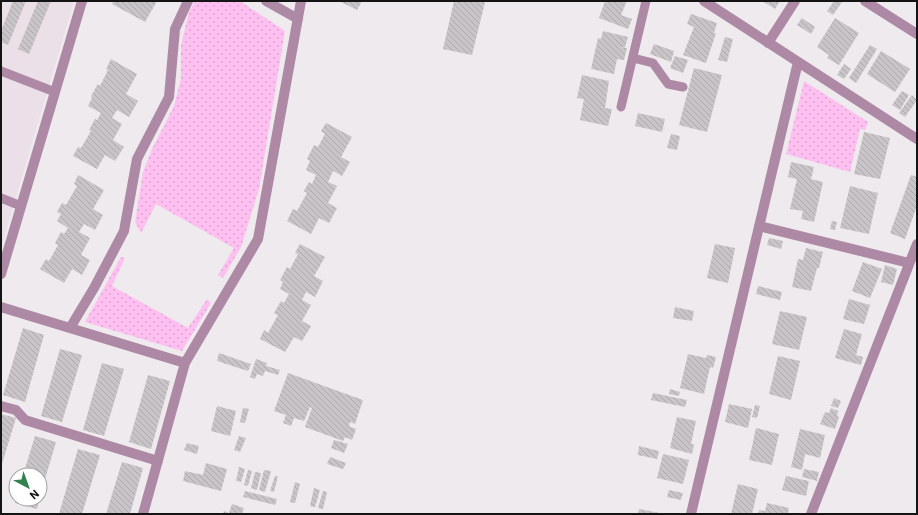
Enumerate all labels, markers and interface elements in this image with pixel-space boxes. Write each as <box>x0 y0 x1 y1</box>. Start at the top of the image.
north arrow <box>8 467 48 507</box>
text: N <box>27 487 41 502</box>

